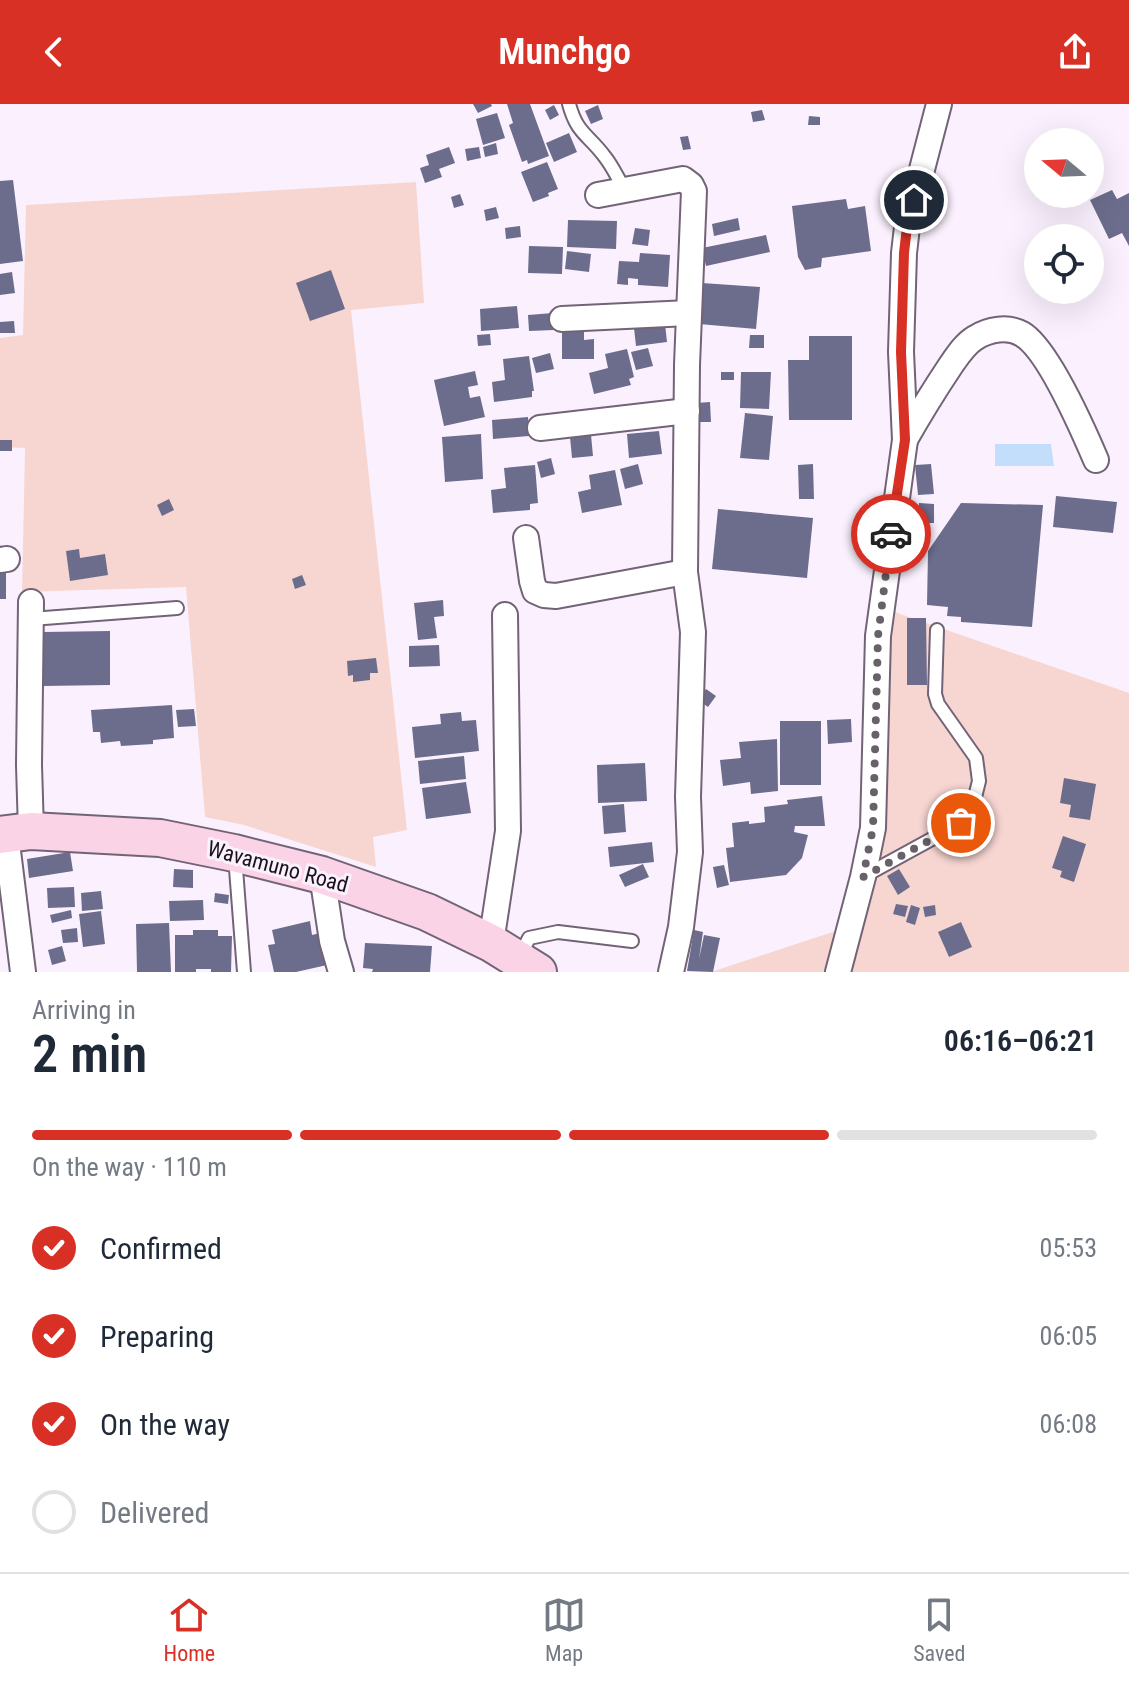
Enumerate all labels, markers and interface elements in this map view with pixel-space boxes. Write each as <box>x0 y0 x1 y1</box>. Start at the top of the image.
icon: back <box>32 30 76 74</box>
icon: share <box>1053 30 1097 74</box>
text: Munchgo <box>498 31 631 73</box>
north arrow <box>1024 128 1104 208</box>
map controls <box>1024 128 1104 304</box>
pin <box>880 166 948 234</box>
icon: home <box>892 178 936 222</box>
button: locate <box>1024 224 1104 304</box>
courier <box>851 494 931 574</box>
icon: car <box>869 512 913 556</box>
pin <box>927 789 995 857</box>
icon: bag <box>939 801 983 845</box>
street label: Wavamuno Road <box>205 836 351 897</box>
text: Arriving in <box>32 995 136 1025</box>
text: 06:16–06:21 <box>944 1023 1097 1058</box>
text: 2 min <box>32 1024 147 1085</box>
text: On the way · 110 m <box>32 1152 227 1182</box>
icon: check <box>32 1226 76 1270</box>
text: Confirmed <box>100 1231 222 1266</box>
text: 05:53 <box>1040 1233 1097 1263</box>
icon: check <box>32 1314 76 1358</box>
text: Preparing <box>100 1319 214 1354</box>
text: 06:05 <box>1040 1321 1097 1351</box>
icon: check <box>32 1402 76 1446</box>
text: On the way <box>100 1407 230 1442</box>
text: 06:08 <box>1040 1409 1097 1439</box>
text: Delivered <box>100 1495 209 1530</box>
tab: Home <box>164 1593 215 1666</box>
tab: Map <box>542 1593 586 1666</box>
tab: Saved <box>913 1593 965 1666</box>

